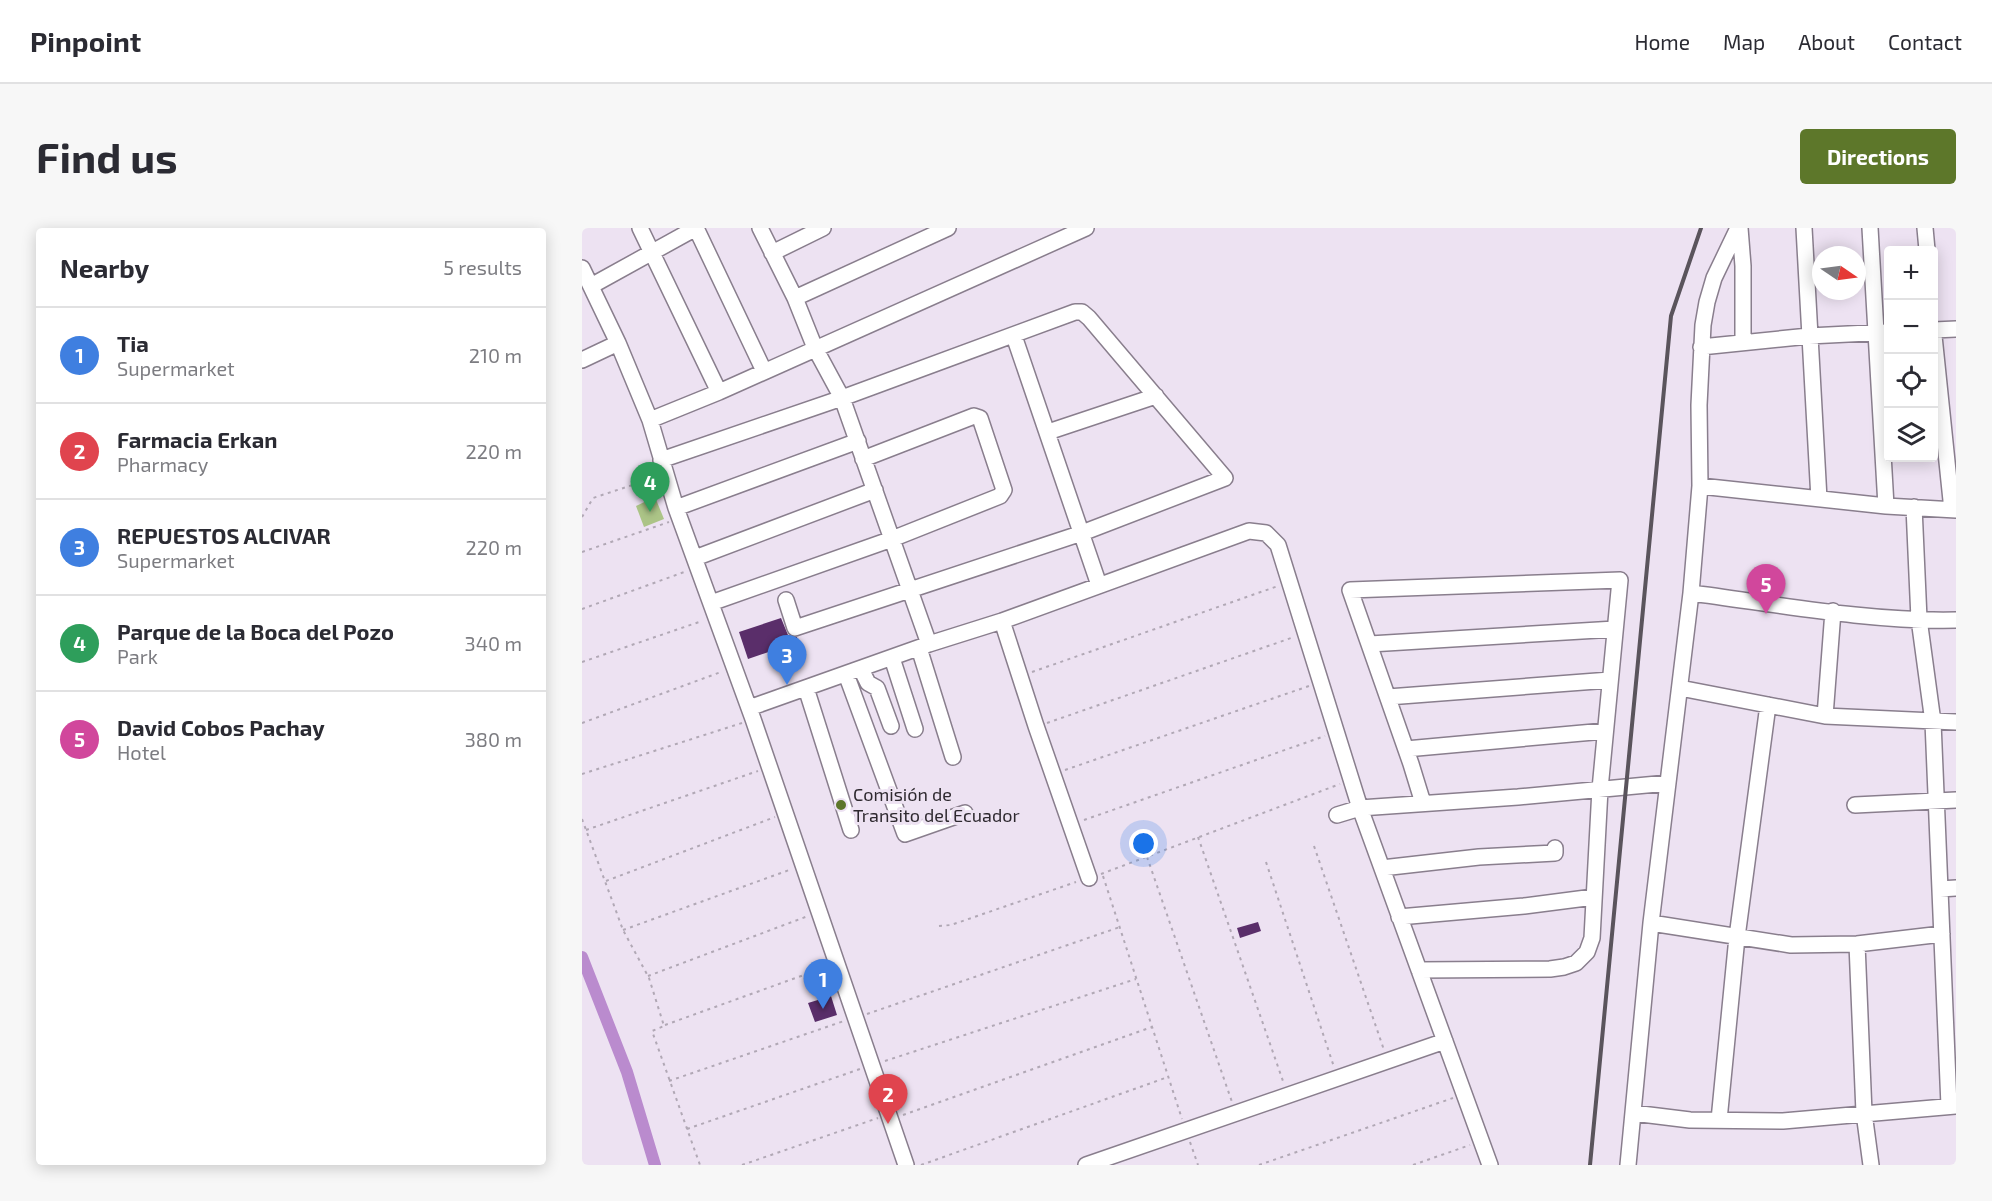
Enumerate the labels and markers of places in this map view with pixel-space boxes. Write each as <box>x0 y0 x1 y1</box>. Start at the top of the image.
pin: 4 <box>630 462 670 512</box>
pin: 5 <box>1746 564 1786 614</box>
pin: 3 <box>768 636 806 685</box>
place label: Comisión de Transito del Ecuador <box>853 783 1020 826</box>
marker: Comisión de Transito del Ecuador <box>834 798 848 812</box>
pin: 1 <box>804 960 842 1009</box>
pin: 2 <box>868 1074 908 1124</box>

